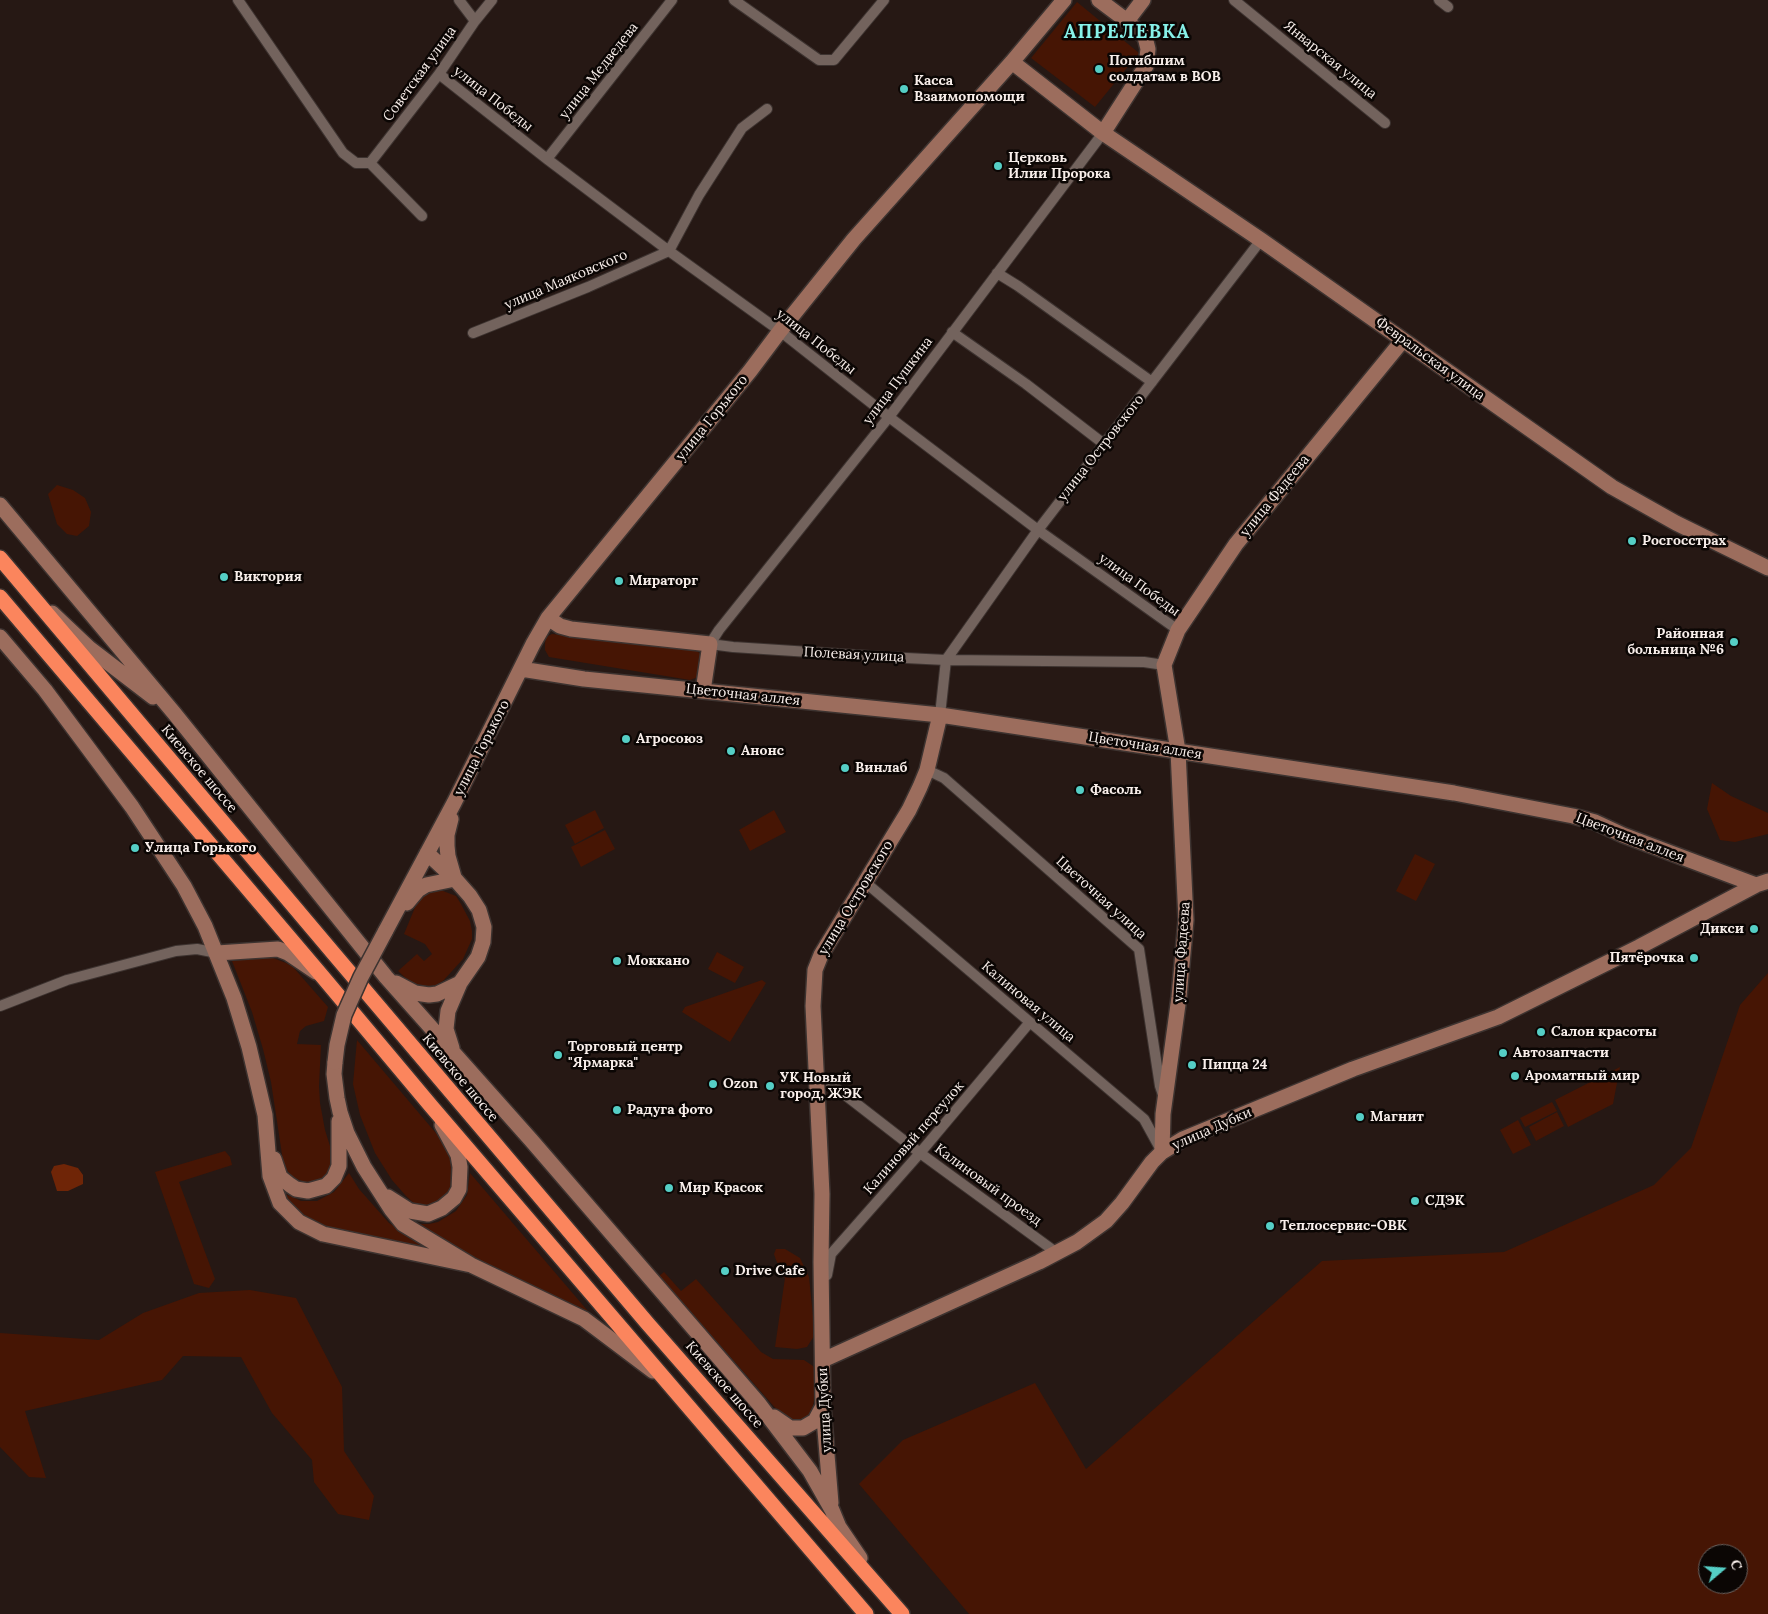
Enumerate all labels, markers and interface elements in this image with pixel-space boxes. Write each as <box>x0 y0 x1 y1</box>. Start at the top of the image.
street label: Январская улица <box>1280 17 1380 103</box>
street label: улица Медведева <box>556 19 642 123</box>
district label: АПРЕЛЕВКА <box>1063 22 1191 44</box>
street label: Советская улица <box>380 23 460 125</box>
place label: Погибшим солдатам в ВОВ <box>1109 53 1221 85</box>
street label: улица Победы <box>450 63 536 135</box>
marker: Погибшим солдатам в ВОВ <box>1093 63 1105 75</box>
place label: Касса Взаимопомощи <box>914 73 1025 105</box>
marker: Касса Взаимопомощи <box>898 83 910 95</box>
place label: Церковь Илии Пророка <box>1008 150 1110 182</box>
marker: Церковь Илии Пророка <box>992 160 1004 172</box>
street label: улица Маяковского <box>502 246 630 314</box>
street label: улица Победы <box>773 306 859 378</box>
street label: Февральская улица <box>1372 314 1488 404</box>
street label: улица Пушкина <box>860 334 936 428</box>
street label: улица Горького <box>672 372 752 464</box>
street label: улица Островского <box>1054 391 1148 505</box>
street label: улица Фадеева <box>1237 452 1313 540</box>
place label: Росгосстрах <box>1642 533 1726 549</box>
marker: Росгосстрах <box>1626 535 1638 547</box>
street label: улица Победы <box>1095 550 1183 620</box>
place label: Виктория <box>234 569 302 585</box>
marker: Виктория <box>218 571 230 583</box>
place label: Мираторг <box>629 573 698 589</box>
marker: Мираторг <box>613 575 625 587</box>
place label: Районная больница №6 <box>1627 626 1724 658</box>
marker: Районная больница №6 <box>1728 636 1740 648</box>
street label: Полевая улица <box>803 644 905 666</box>
street label: Цветочная аллея <box>685 681 801 709</box>
street label: улица Горького <box>451 697 513 799</box>
street label: Киевское шоссе <box>157 722 241 816</box>
street label: Цветочная аллея <box>1087 729 1203 763</box>
place label: Агросоюз <box>636 731 703 747</box>
marker: Агросоюз <box>620 733 632 745</box>
place label: Анонс <box>741 743 784 759</box>
marker: Анонс <box>725 745 737 757</box>
place label: Винлаб <box>855 760 907 776</box>
marker: Винлаб <box>839 762 851 774</box>
place label: Фасоль <box>1090 782 1142 798</box>
marker: Фасоль <box>1074 784 1086 796</box>
street label: Цветочная аллея <box>1574 810 1686 866</box>
street label: улица Островского <box>815 838 897 958</box>
place label: Улица Горького <box>145 840 256 856</box>
marker: Улица Горького <box>129 842 141 854</box>
street label: Цветочная улица <box>1052 853 1150 943</box>
street label: улица Фадеева <box>1170 901 1194 1003</box>
place label: Дикси <box>1700 921 1744 937</box>
marker: Дикси <box>1748 923 1760 935</box>
place label: Пятёрочка <box>1609 950 1684 966</box>
marker: Пятёрочка <box>1688 952 1700 964</box>
place label: Моккано <box>627 953 690 969</box>
marker: Моккано <box>611 955 623 967</box>
street label: Калиновая улица <box>978 958 1078 1046</box>
place label: Салон красоты <box>1551 1024 1657 1040</box>
marker: Салон красоты <box>1535 1026 1547 1038</box>
street label: Киевское шоссе <box>418 1031 502 1125</box>
place label: Торговый центр "Ярмарка" <box>568 1039 683 1072</box>
place label: Автозапчасти <box>1513 1045 1609 1061</box>
marker: Автозапчасти <box>1497 1047 1509 1059</box>
marker: Торговый центр "Ярмарка" <box>552 1049 564 1061</box>
place label: Пицца 24 <box>1202 1057 1267 1073</box>
marker: Пицца 24 <box>1186 1059 1198 1071</box>
place label: Ароматный мир <box>1525 1068 1640 1084</box>
place label: УК Новый город, ЖЭК <box>780 1070 862 1102</box>
marker: Ароматный мир <box>1509 1070 1521 1082</box>
place label: Ozon <box>723 1076 758 1092</box>
marker: Ozon <box>707 1078 719 1090</box>
street label: Калиновый переулок <box>860 1078 968 1198</box>
marker: УК Новый город, ЖЭК <box>764 1080 776 1092</box>
place label: Радуга фото <box>627 1102 713 1118</box>
marker: Радуга фото <box>611 1104 623 1116</box>
street label: улица Дубки <box>1170 1104 1254 1154</box>
place label: Магнит <box>1370 1109 1424 1125</box>
marker: Магнит <box>1354 1111 1366 1123</box>
street label: Калиновый проезд <box>931 1140 1045 1230</box>
place label: Мир Красок <box>679 1180 763 1196</box>
marker: Мир Красок <box>663 1182 675 1194</box>
place label: СДЭК <box>1425 1193 1465 1209</box>
marker: СДЭК <box>1409 1195 1421 1207</box>
place label: Теплосервис-ОВК <box>1280 1218 1407 1234</box>
marker: Теплосервис-ОВК <box>1264 1220 1276 1232</box>
place label: Drive Cafe <box>735 1263 805 1279</box>
marker: Drive Cafe <box>719 1265 731 1277</box>
street label: Киевское шоссе <box>682 1338 766 1432</box>
street label: улица Дубки <box>814 1367 836 1453</box>
north arrow <box>1698 1544 1748 1594</box>
text: С <box>1726 1557 1746 1572</box>

